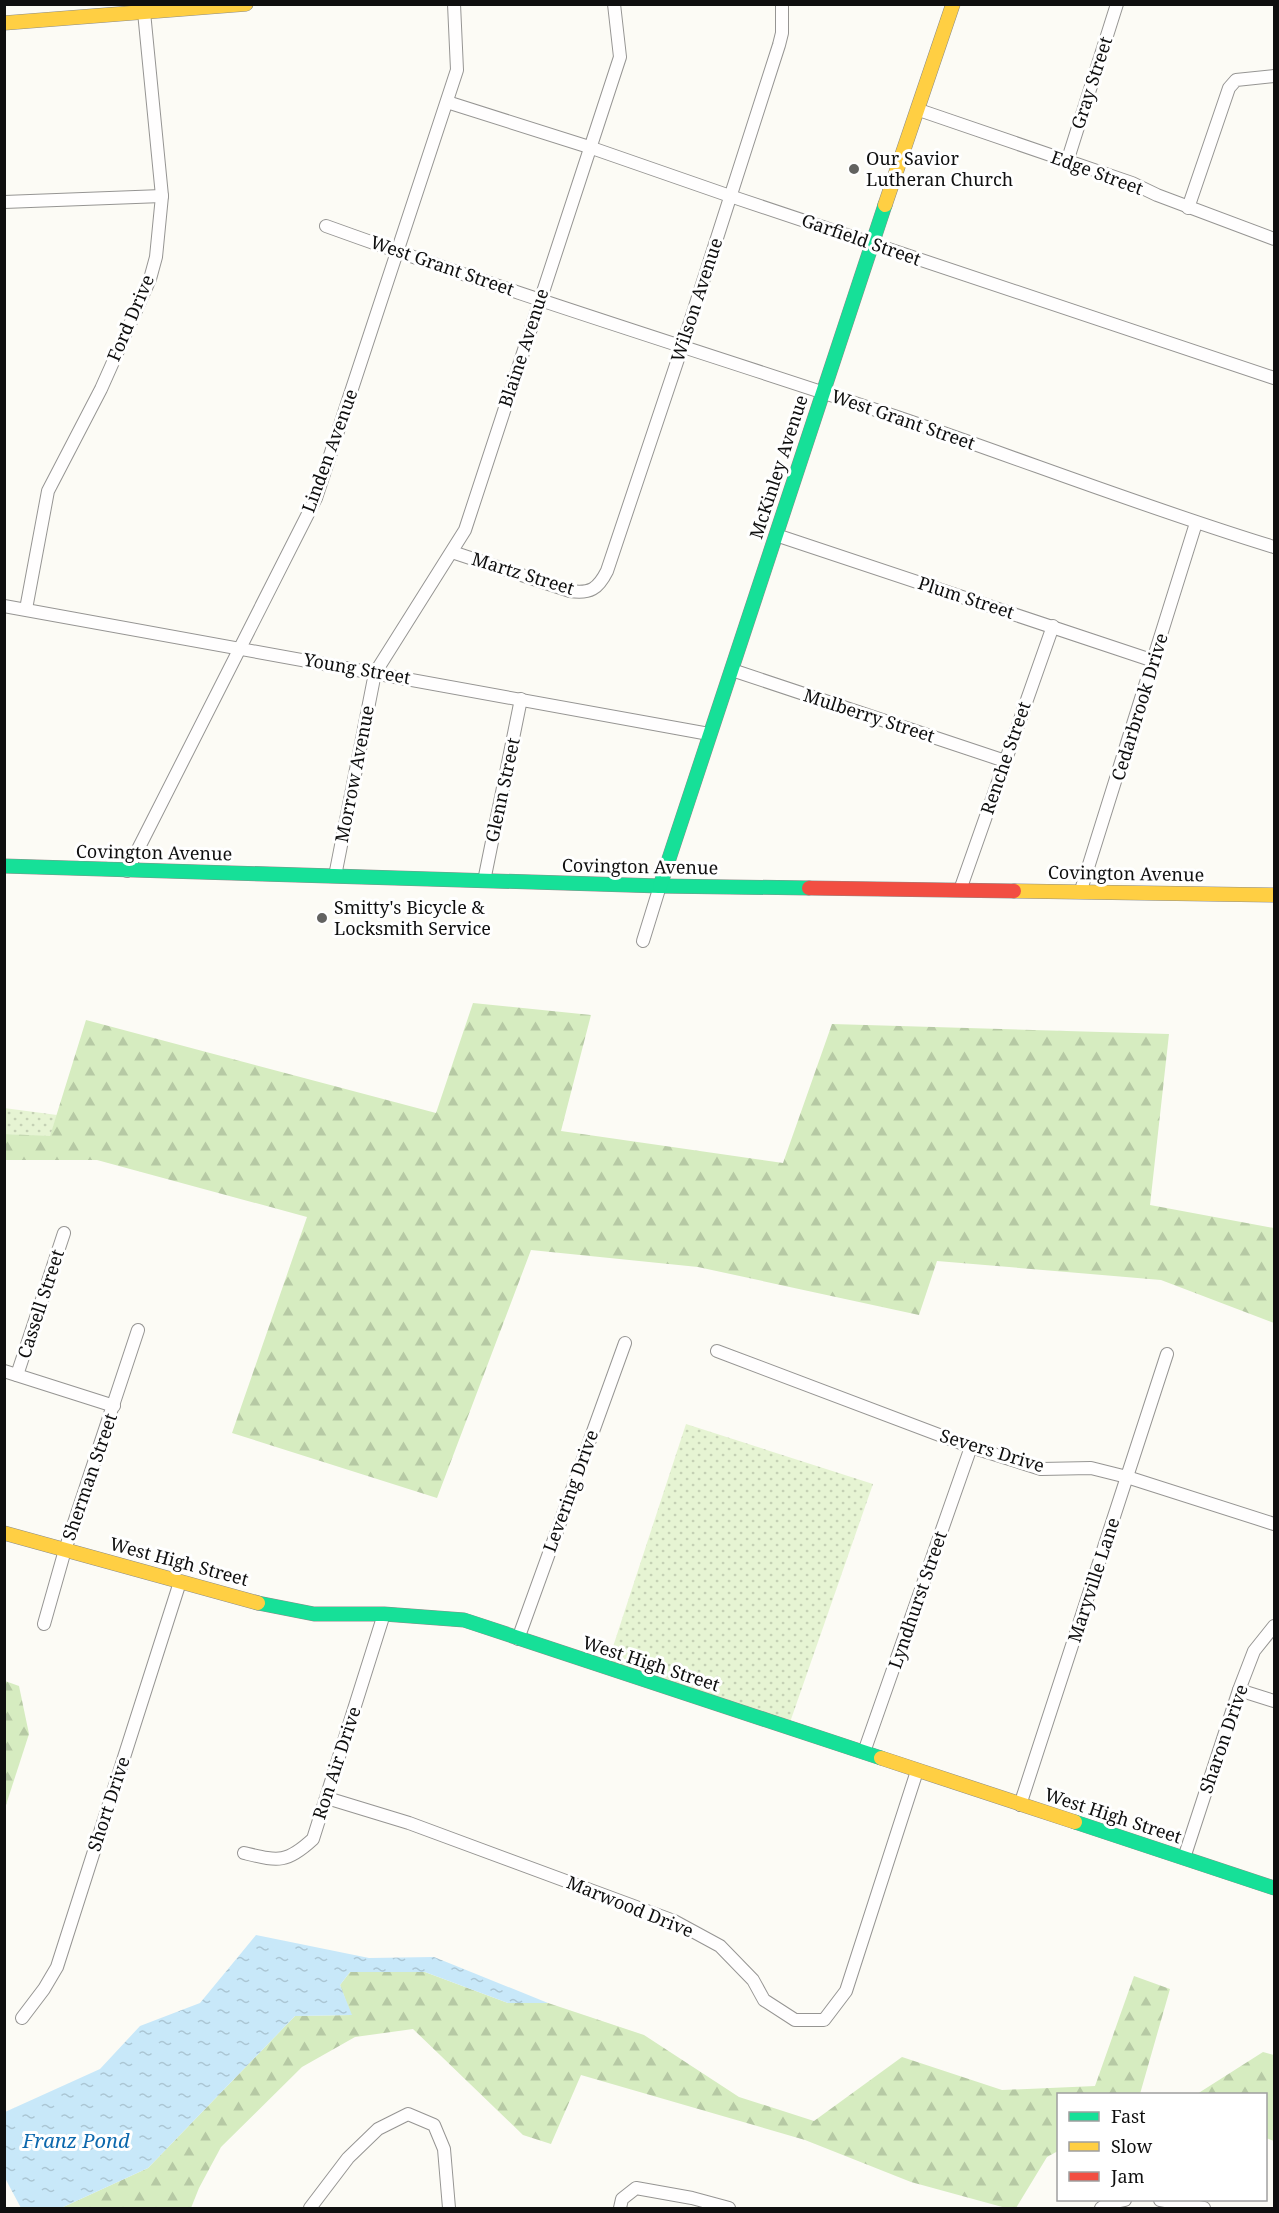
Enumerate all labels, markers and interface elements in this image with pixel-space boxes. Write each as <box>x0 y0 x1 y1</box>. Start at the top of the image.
street label: Gray Street <box>1065 33 1117 132</box>
street label: Edge Street <box>1048 144 1147 200</box>
place label: Our Savior Lutheran Church <box>866 146 1013 191</box>
marker: Our Savior Lutheran Church <box>847 162 861 176</box>
street label: Garfield Street <box>799 207 924 271</box>
street label: West Grant Street <box>367 229 517 301</box>
street label: Wilson Avenue <box>665 234 727 365</box>
street label: Ford Drive <box>101 271 159 365</box>
street label: Blaine Avenue <box>493 285 554 410</box>
street label: West Grant Street <box>828 383 978 455</box>
street label: Linden Avenue <box>296 386 363 516</box>
street label: McKinley Avenue <box>743 392 813 542</box>
street label: Martz Street <box>469 546 577 600</box>
street label: Plum Street <box>915 570 1017 624</box>
street label: Cedarbrook Drive <box>1105 630 1173 783</box>
street label: Young Street <box>301 647 412 689</box>
street label: Mulberry Street <box>801 683 938 748</box>
street label: Renche Street <box>975 698 1036 817</box>
street label: Morrow Avenue <box>329 703 379 844</box>
street label: Glenn Street <box>479 735 525 844</box>
street label: Covington Avenue <box>76 839 232 865</box>
street label: Covington Avenue <box>562 853 718 879</box>
street label: Covington Avenue <box>1048 860 1204 886</box>
place label: Smitty's Bicycle & Locksmith Service <box>334 895 491 940</box>
marker: Smitty's Bicycle & Locksmith Service <box>315 911 329 925</box>
street label: Cassell Street <box>11 1246 69 1361</box>
street label: Sherman Street <box>56 1410 122 1543</box>
street label: Severs Drive <box>937 1423 1048 1477</box>
street label: Levering Drive <box>537 1426 603 1555</box>
street label: Maryville Lane <box>1062 1514 1125 1645</box>
street label: Lyndhurst Street <box>882 1528 952 1672</box>
street label: West High Street <box>107 1531 251 1591</box>
street label: West High Street <box>580 1630 723 1696</box>
street label: Sharon Drive <box>1193 1681 1253 1796</box>
street label: Ron Air Drive <box>306 1703 366 1822</box>
street label: Short Drive <box>81 1753 135 1854</box>
street label: West High Street <box>1042 1782 1185 1848</box>
street label: Marwood Drive <box>563 1870 697 1942</box>
legend <box>1057 2093 1267 2201</box>
text: Fast <box>1111 2104 1146 2128</box>
water label: Franz Pond <box>21 2127 130 2154</box>
text: Slow <box>1111 2134 1153 2158</box>
text: Jam <box>1110 2164 1145 2188</box>

